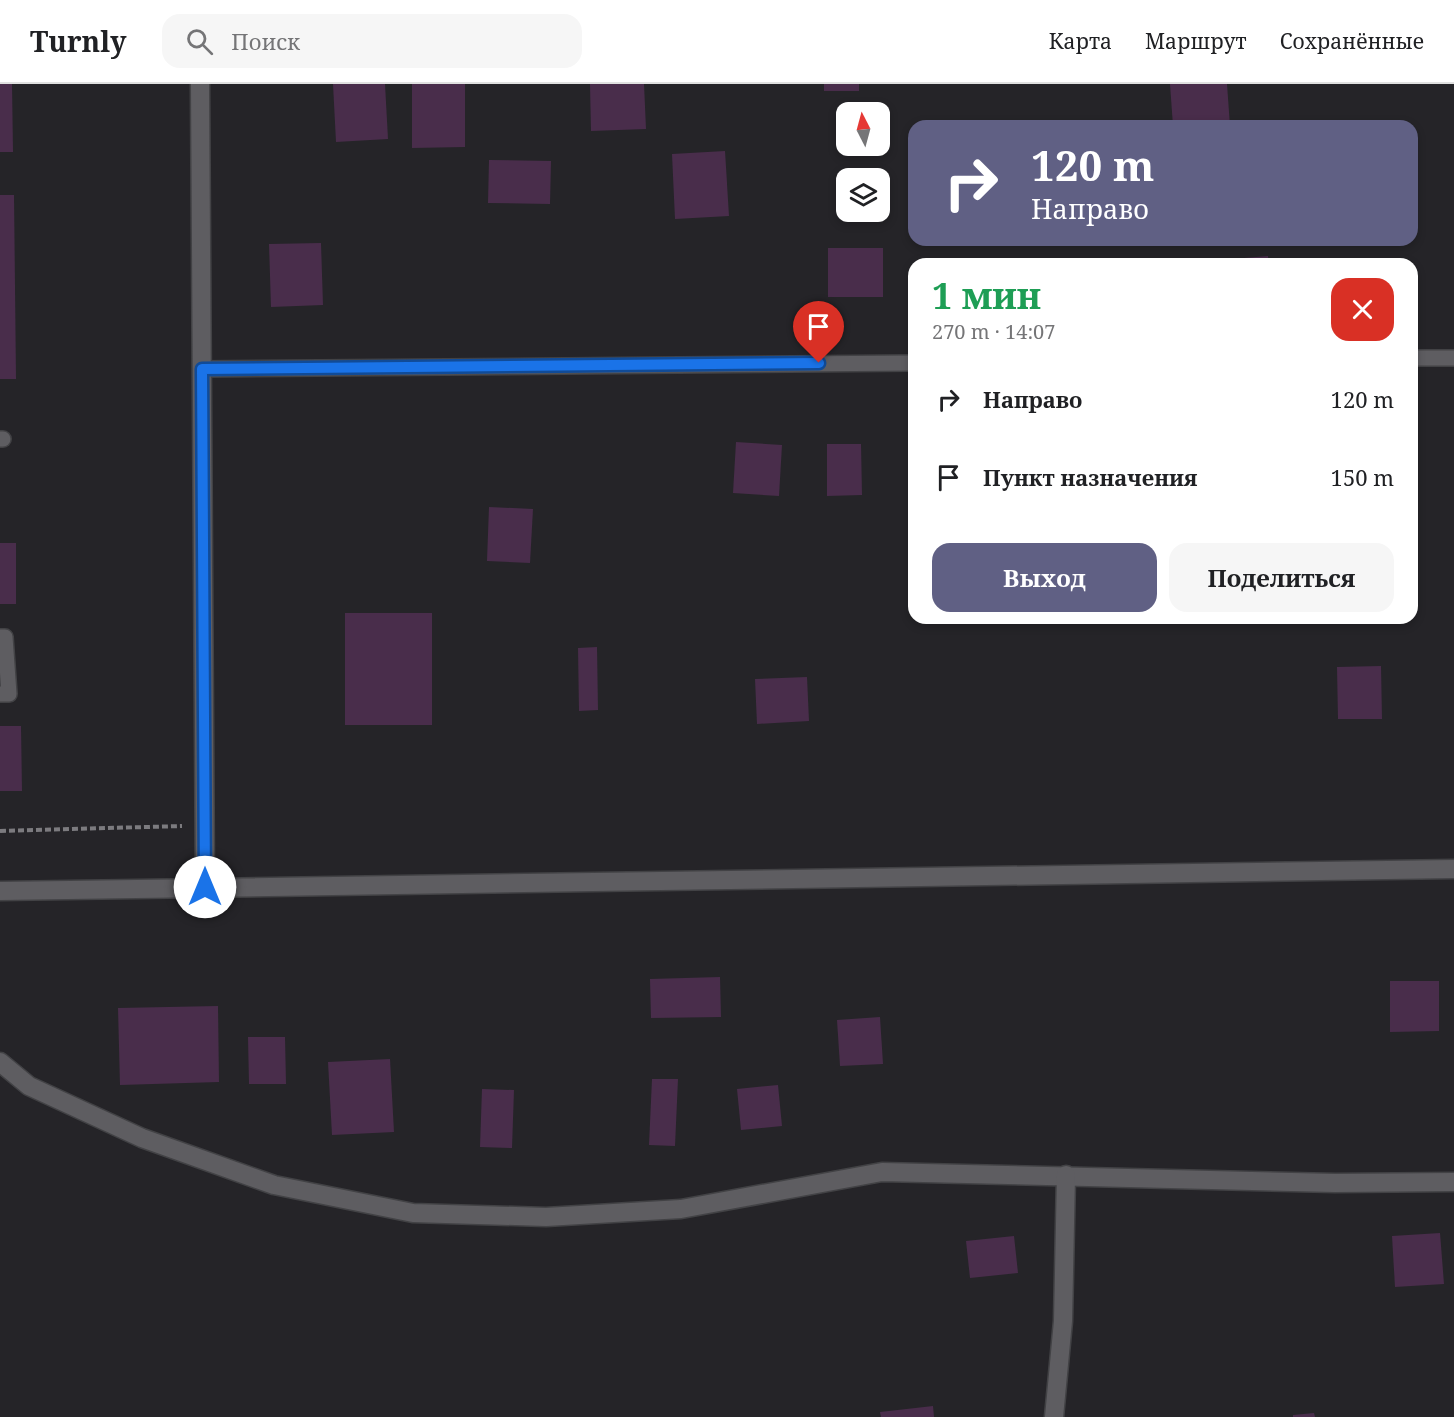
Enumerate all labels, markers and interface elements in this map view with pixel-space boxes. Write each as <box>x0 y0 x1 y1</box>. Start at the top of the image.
search box <box>162 14 582 68</box>
text: Turnly <box>30 22 126 60</box>
icon: search <box>183 25 216 58</box>
text: Поиск <box>231 26 300 56</box>
text: Карта <box>1049 27 1112 55</box>
text: Маршрут <box>1145 27 1247 55</box>
text: Сохранённые <box>1280 27 1424 55</box>
north arrow <box>836 102 890 156</box>
map controls <box>836 102 890 222</box>
text: 120 m <box>1031 136 1155 193</box>
icon: right <box>932 144 1010 222</box>
button: layers <box>836 168 890 222</box>
text: Направо <box>1031 190 1149 227</box>
text: 1 мин <box>932 271 1041 320</box>
button: close <box>1331 278 1394 341</box>
pin <box>793 301 844 363</box>
icon: arrive <box>802 310 835 343</box>
text: 270 m · 14:07 <box>932 318 1055 345</box>
icon: right <box>932 383 965 416</box>
text: Направо <box>983 384 1082 414</box>
text: 120 m <box>1331 384 1394 414</box>
icon: arrive <box>932 461 965 494</box>
text: Пункт назначения <box>983 462 1197 492</box>
text: 150 m <box>1331 462 1394 492</box>
button: Выход <box>932 543 1157 612</box>
button: Поделиться <box>1169 543 1394 612</box>
position arrow <box>173 855 237 919</box>

